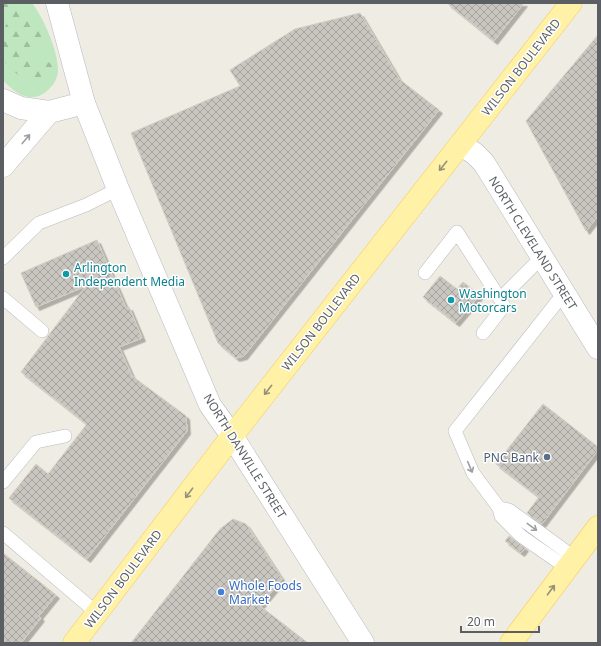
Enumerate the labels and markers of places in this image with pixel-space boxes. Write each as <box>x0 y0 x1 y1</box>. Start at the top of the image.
place label: Arlington Independent Media <box>74 259 185 290</box>
marker: Arlington Independent Media <box>61 269 71 279</box>
place label: Washington Motorcars <box>459 285 527 316</box>
marker: Washington Motorcars <box>446 295 456 305</box>
place label: PNC Bank <box>484 449 540 466</box>
marker: PNC Bank <box>542 452 552 462</box>
place label: Whole Foods Market <box>229 577 302 608</box>
marker: Whole Foods Market <box>216 587 226 597</box>

